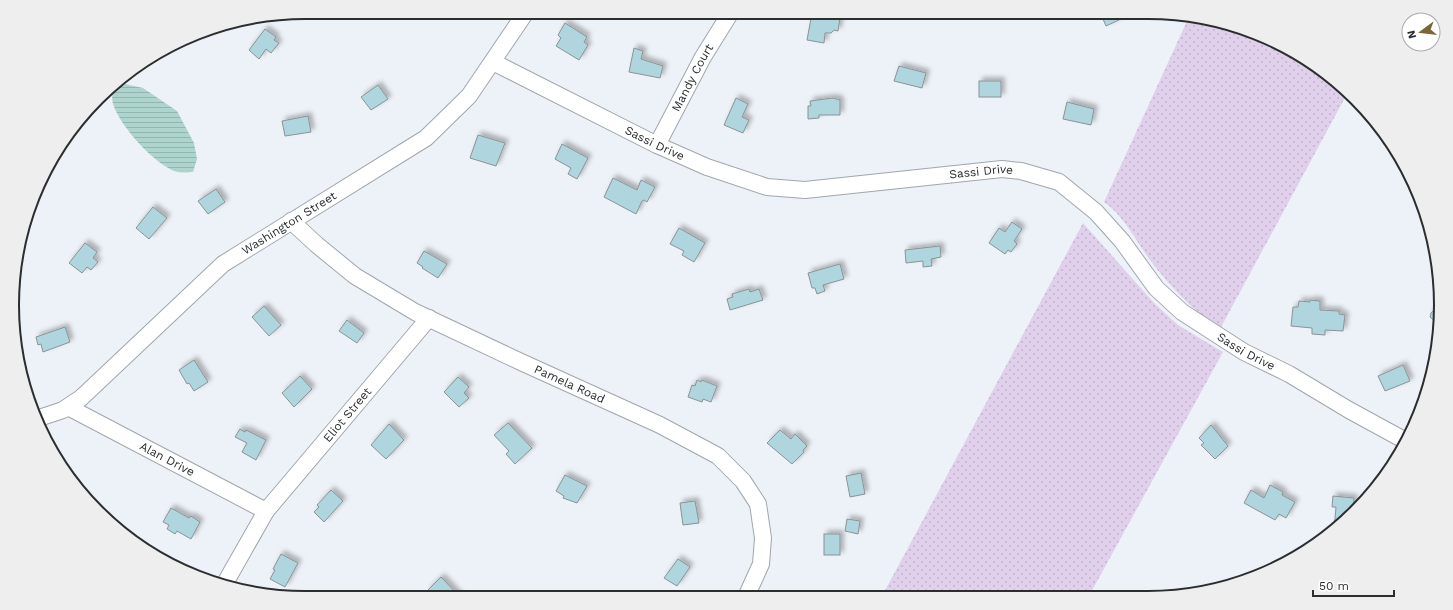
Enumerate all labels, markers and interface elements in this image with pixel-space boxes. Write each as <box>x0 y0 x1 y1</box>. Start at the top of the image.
north arrow <box>1401 12 1441 52</box>
text: N <box>1404 29 1419 40</box>
street label: Mandy Court <box>669 42 716 114</box>
street label: Sassi Drive <box>623 123 687 163</box>
street label: Sassi Drive <box>949 162 1014 182</box>
street label: Washington Street <box>239 188 339 258</box>
street label: Sassi Drive <box>1215 330 1277 373</box>
street label: Pamela Road <box>532 362 607 406</box>
street label: Eliot Street <box>320 385 374 445</box>
street label: Alan Drive <box>137 439 197 479</box>
scale bar <box>1313 572 1394 598</box>
text: 50 m <box>1319 579 1349 593</box>

